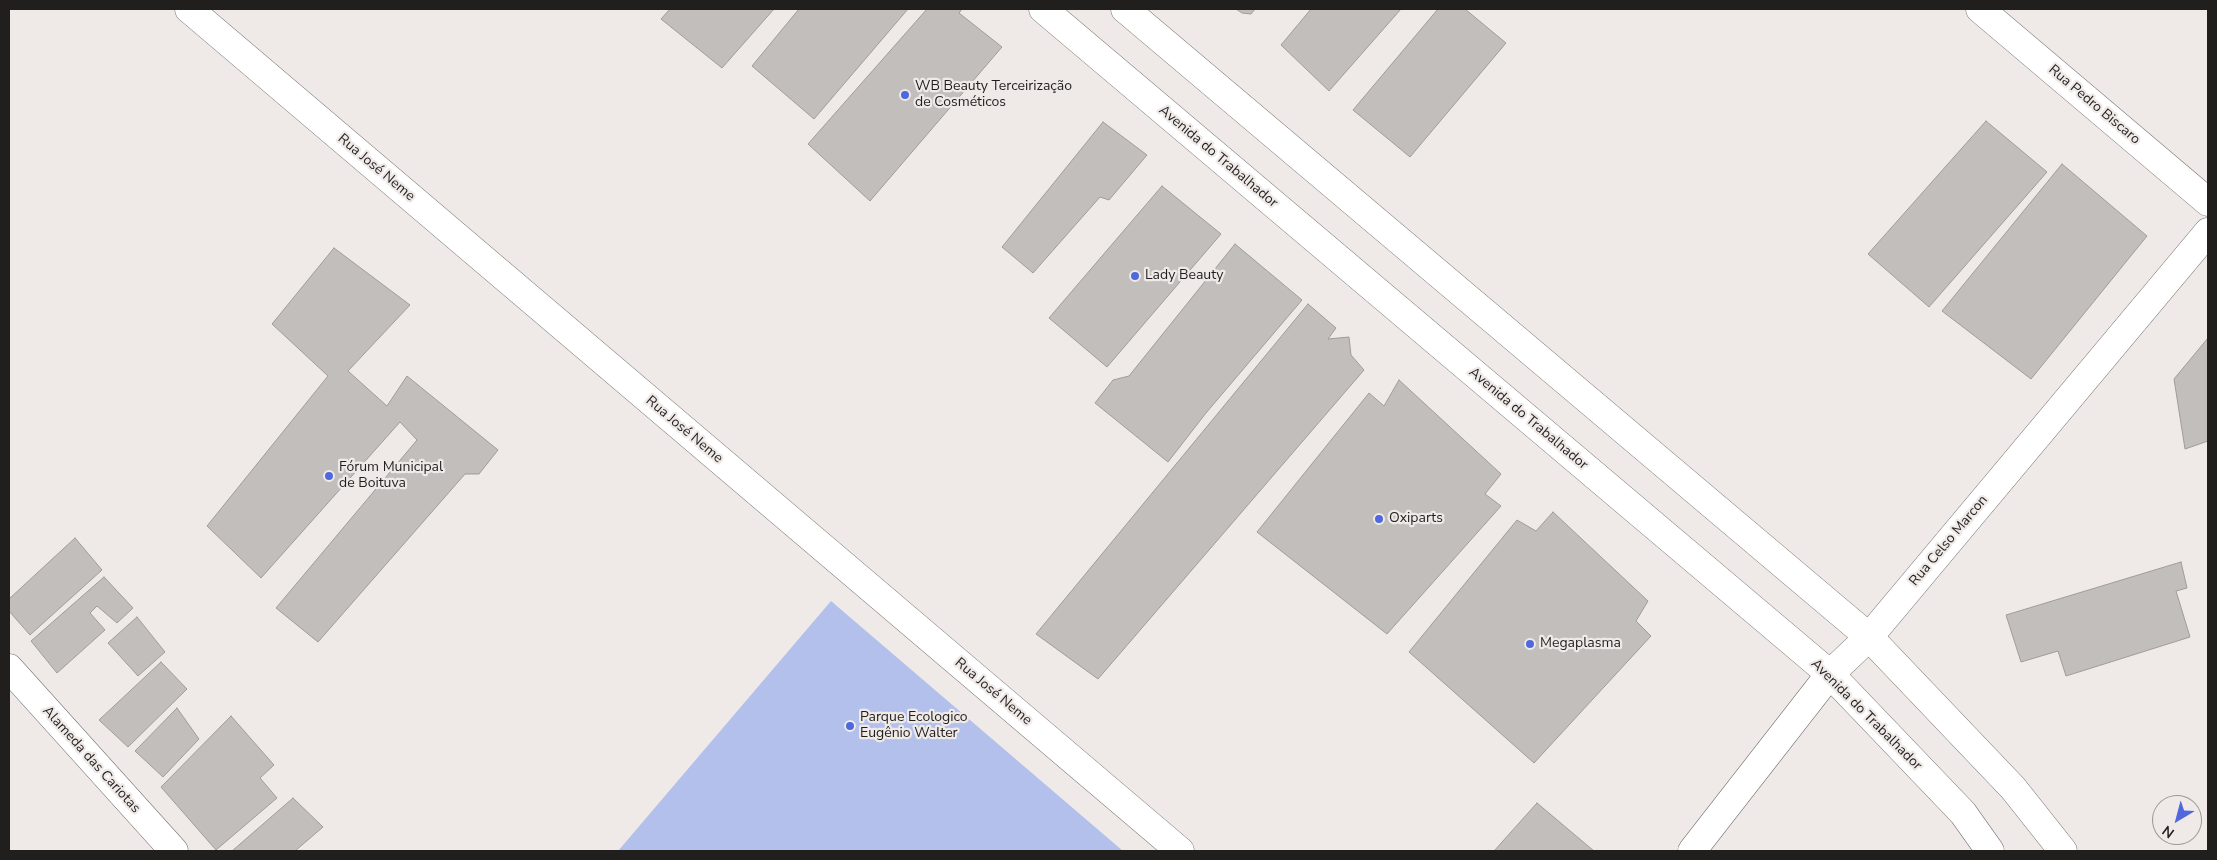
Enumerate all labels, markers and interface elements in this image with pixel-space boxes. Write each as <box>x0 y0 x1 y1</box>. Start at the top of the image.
street label: Rua Pedro Biscaro <box>2045 62 2143 148</box>
place label: WB Beauty Terceirização de Cosméticos <box>915 79 1072 111</box>
marker: WB Beauty Terceirização de Cosméticos <box>899 89 911 101</box>
street label: Avenida do Trabalhador <box>1155 102 1281 212</box>
street label: Rua José Neme <box>334 131 418 205</box>
place label: Lady Beauty <box>1145 268 1223 284</box>
marker: Lady Beauty <box>1129 270 1141 282</box>
street label: Avenida do Trabalhador <box>1465 364 1591 474</box>
street label: Rua José Neme <box>642 393 726 467</box>
place label: Fórum Municipal de Boituva <box>339 460 443 492</box>
marker: Fórum Municipal de Boituva <box>323 470 335 482</box>
street label: Rua Celso Marcon <box>1906 492 1992 590</box>
place label: Oxiparts <box>1389 511 1443 527</box>
marker: Oxiparts <box>1373 513 1385 525</box>
place label: Megaplasma <box>1540 636 1621 652</box>
marker: Megaplasma <box>1524 638 1536 650</box>
street label: Rua José Neme <box>951 655 1035 729</box>
street label: Avenida do Trabalhador <box>1807 656 1925 774</box>
street label: Alameda das Cariotas <box>39 703 143 817</box>
place label: Parque Ecologico Eugênio Walter <box>860 710 968 742</box>
marker: Parque Ecologico Eugênio Walter <box>844 720 856 732</box>
north arrow <box>2152 795 2202 845</box>
text: N <box>2158 821 2178 842</box>

